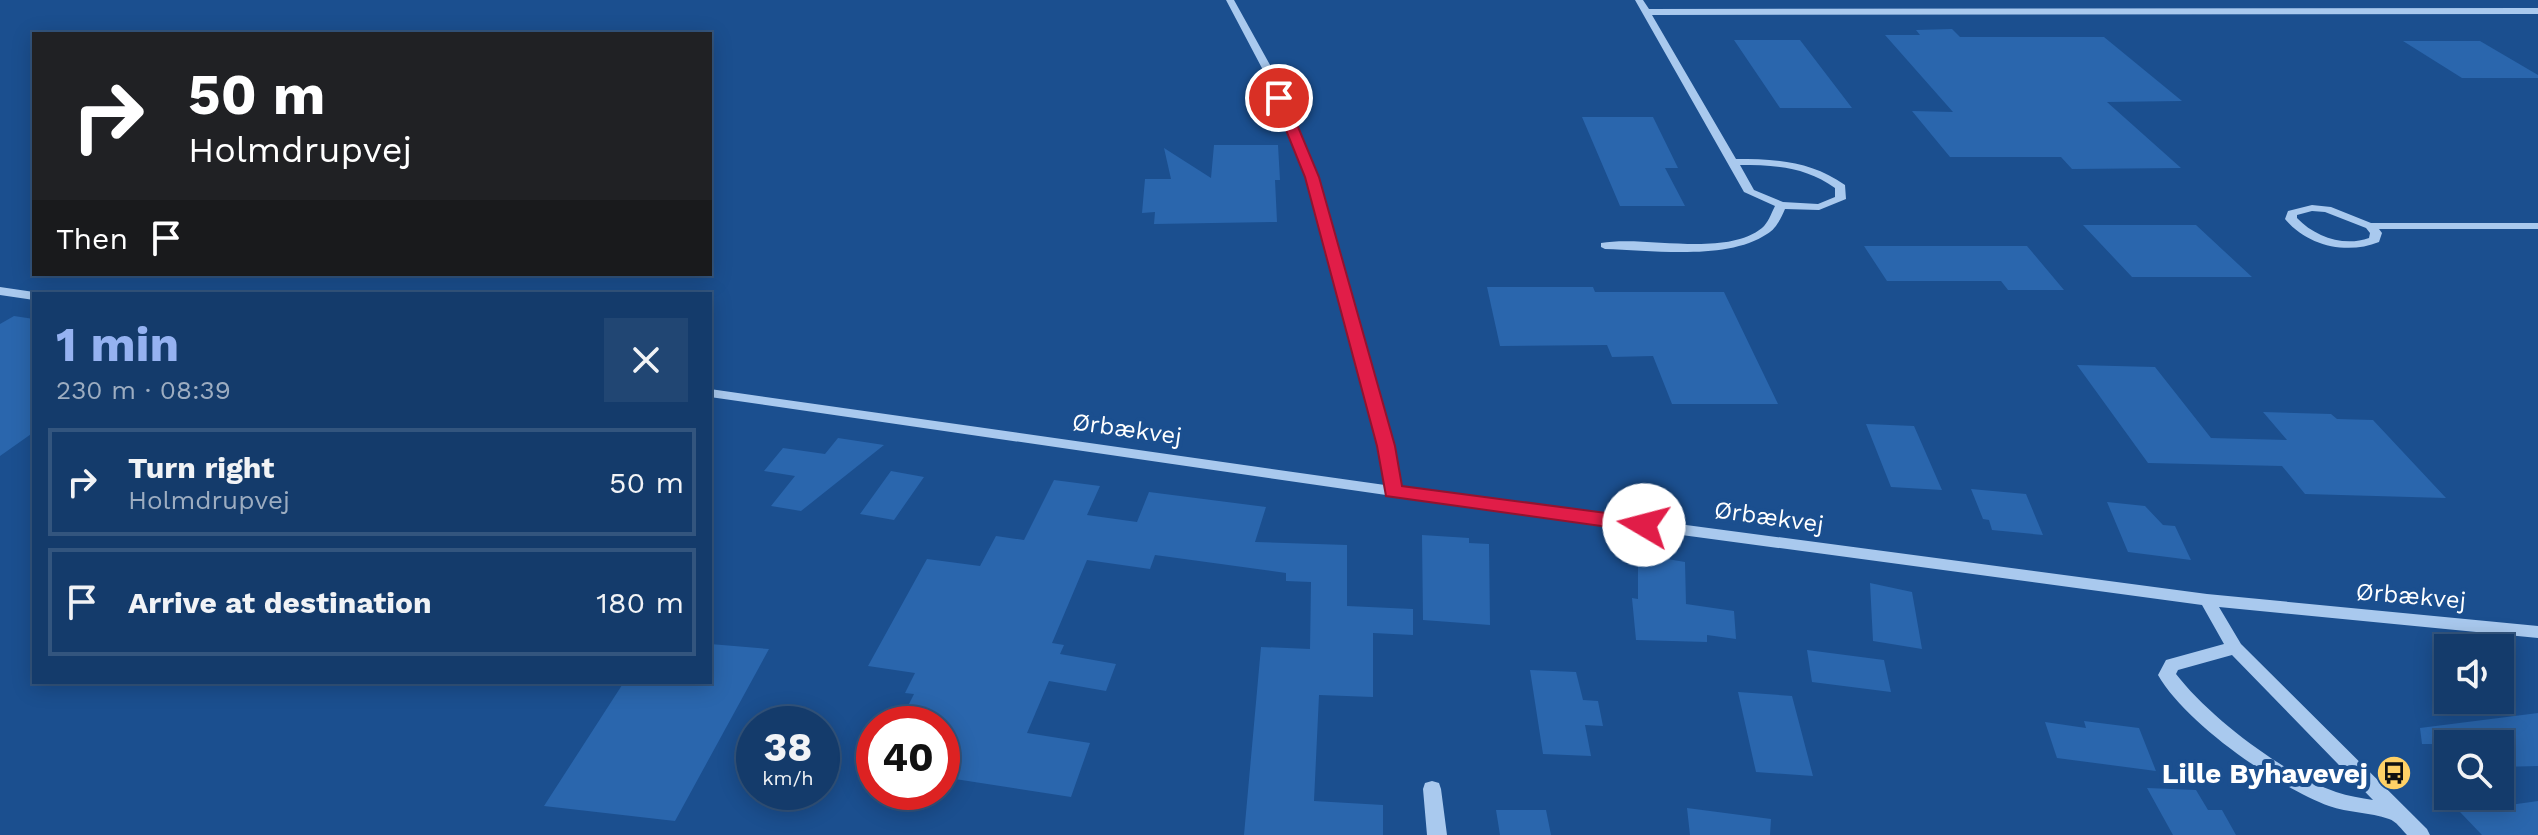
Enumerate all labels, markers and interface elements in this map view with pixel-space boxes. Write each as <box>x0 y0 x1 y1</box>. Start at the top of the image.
text: 50 m <box>188 62 325 128</box>
icon: right <box>56 64 160 168</box>
pin <box>1245 64 1313 132</box>
icon: arrive <box>1257 76 1301 120</box>
text: Holmdrupvej <box>188 129 412 171</box>
icon: arrive <box>144 216 188 260</box>
text: Then <box>56 221 128 256</box>
text: 1 min <box>56 316 179 373</box>
button: close <box>604 318 688 402</box>
text: 230 m · 08:39 <box>56 375 231 405</box>
street label: Ørbækvej <box>1070 407 1184 451</box>
text: Turn right <box>128 450 274 485</box>
icon: right <box>60 460 104 504</box>
text: 50 m <box>609 465 684 500</box>
position arrow <box>1602 483 1686 567</box>
text: Holmdrupvej <box>128 485 290 515</box>
street label: Ørbækvej <box>1712 495 1826 539</box>
street label: Ørbækvej <box>2355 577 2467 615</box>
icon: arrive <box>60 580 104 624</box>
text: Arrive at destination <box>128 585 432 620</box>
text: 180 m <box>596 585 684 620</box>
map controls <box>2434 634 2514 810</box>
button: sound <box>2434 634 2514 714</box>
speed limit sign: 40 <box>856 706 960 810</box>
text: 38 <box>764 724 812 771</box>
button: search <box>2434 730 2514 810</box>
bus stop icon: Lille Byhavevej <box>2375 754 2413 792</box>
place label: Lille Byhavevej <box>2162 757 2368 790</box>
text: km/h <box>762 766 814 790</box>

